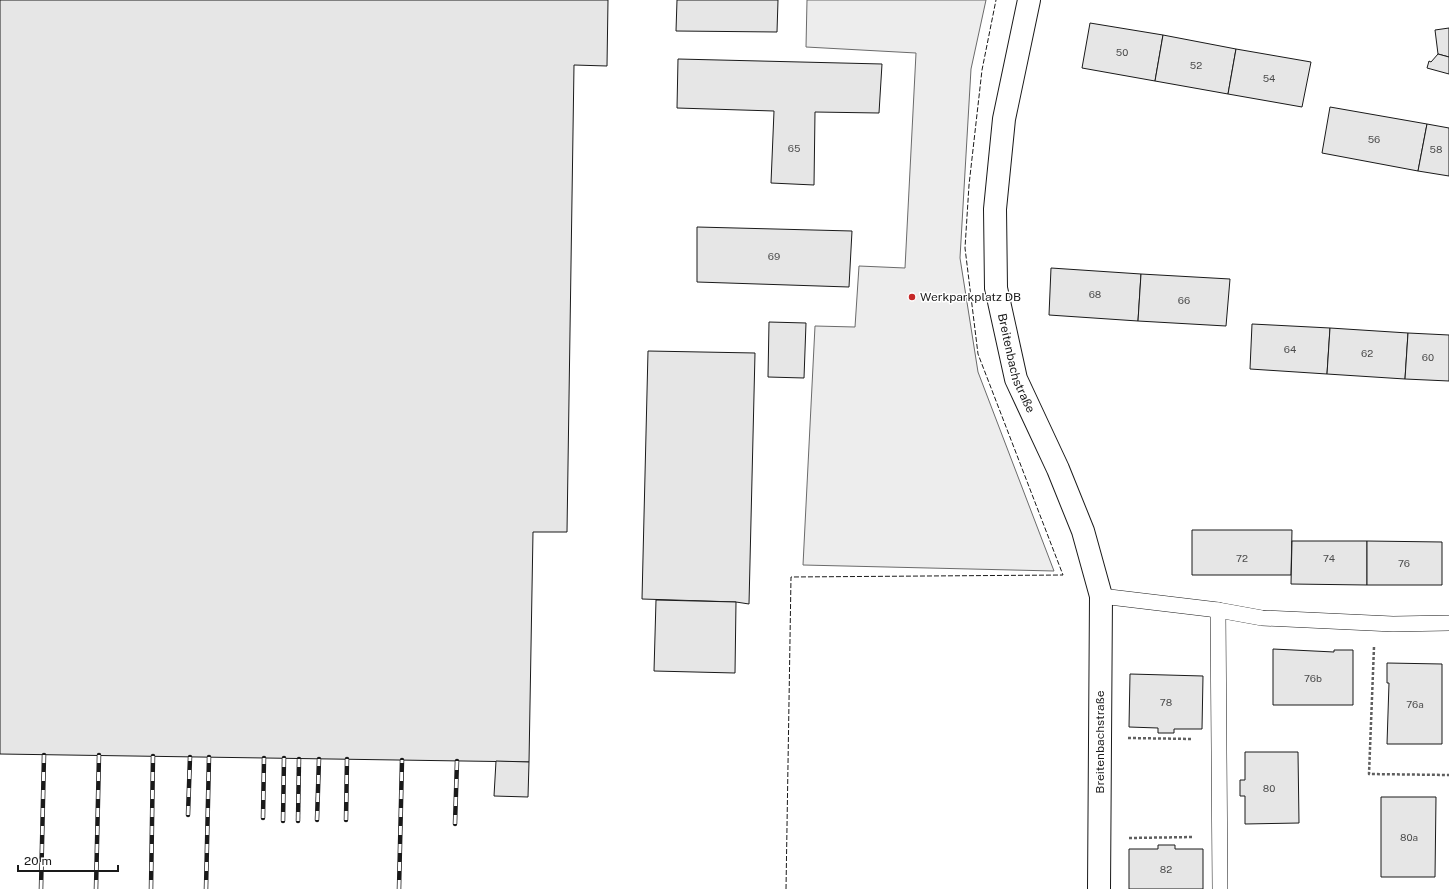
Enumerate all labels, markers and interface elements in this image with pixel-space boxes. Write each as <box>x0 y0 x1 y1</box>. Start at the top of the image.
house number: 50 <box>1116 46 1128 58</box>
house number: 52 <box>1190 59 1202 71</box>
house number: 54 <box>1263 72 1275 84</box>
house number: 56 <box>1368 133 1380 145</box>
house number: 65 <box>788 142 800 154</box>
house number: 58 <box>1430 143 1442 155</box>
house number: 69 <box>768 250 780 262</box>
house number: 68 <box>1089 288 1101 300</box>
place label: Werkparkplatz DB <box>920 290 1021 304</box>
marker: Werkparkplatz DB <box>907 292 917 302</box>
house number: 66 <box>1178 294 1190 306</box>
street label: Breitenbachstraße <box>995 312 1038 415</box>
house number: 64 <box>1284 343 1296 355</box>
house number: 62 <box>1361 347 1373 359</box>
house number: 60 <box>1422 351 1434 363</box>
house number: 72 <box>1236 552 1248 564</box>
house number: 74 <box>1323 552 1335 564</box>
house number: 76 <box>1398 557 1410 569</box>
house number: 76b <box>1304 672 1322 684</box>
street label: Breitenbachstraße <box>1093 690 1107 794</box>
house number: 78 <box>1160 696 1172 708</box>
house number: 76a <box>1406 698 1424 710</box>
house number: 80 <box>1263 782 1275 794</box>
house number: 80a <box>1400 831 1418 843</box>
scale bar <box>18 847 118 873</box>
text: 20 m <box>24 854 52 868</box>
house number: 82 <box>1160 863 1172 875</box>

